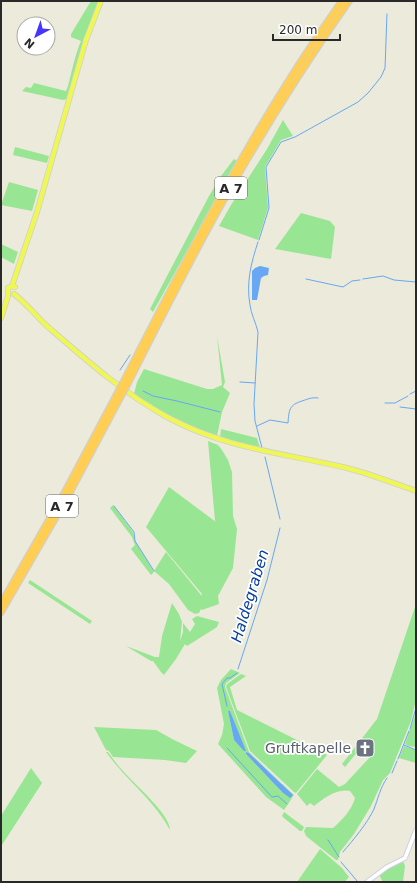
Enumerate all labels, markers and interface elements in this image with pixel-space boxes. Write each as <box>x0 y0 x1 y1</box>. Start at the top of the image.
north arrow <box>16 16 56 56</box>
scale bar <box>273 16 340 42</box>
text: 200 m <box>279 23 317 37</box>
text: N <box>22 35 38 51</box>
road number: A 7 <box>215 177 247 199</box>
road number: A 7 <box>46 495 78 517</box>
water label: Haldegraben <box>227 547 273 645</box>
church icon: Gruftkapelle <box>354 737 376 759</box>
place label: Gruftkapelle <box>265 740 351 756</box>

